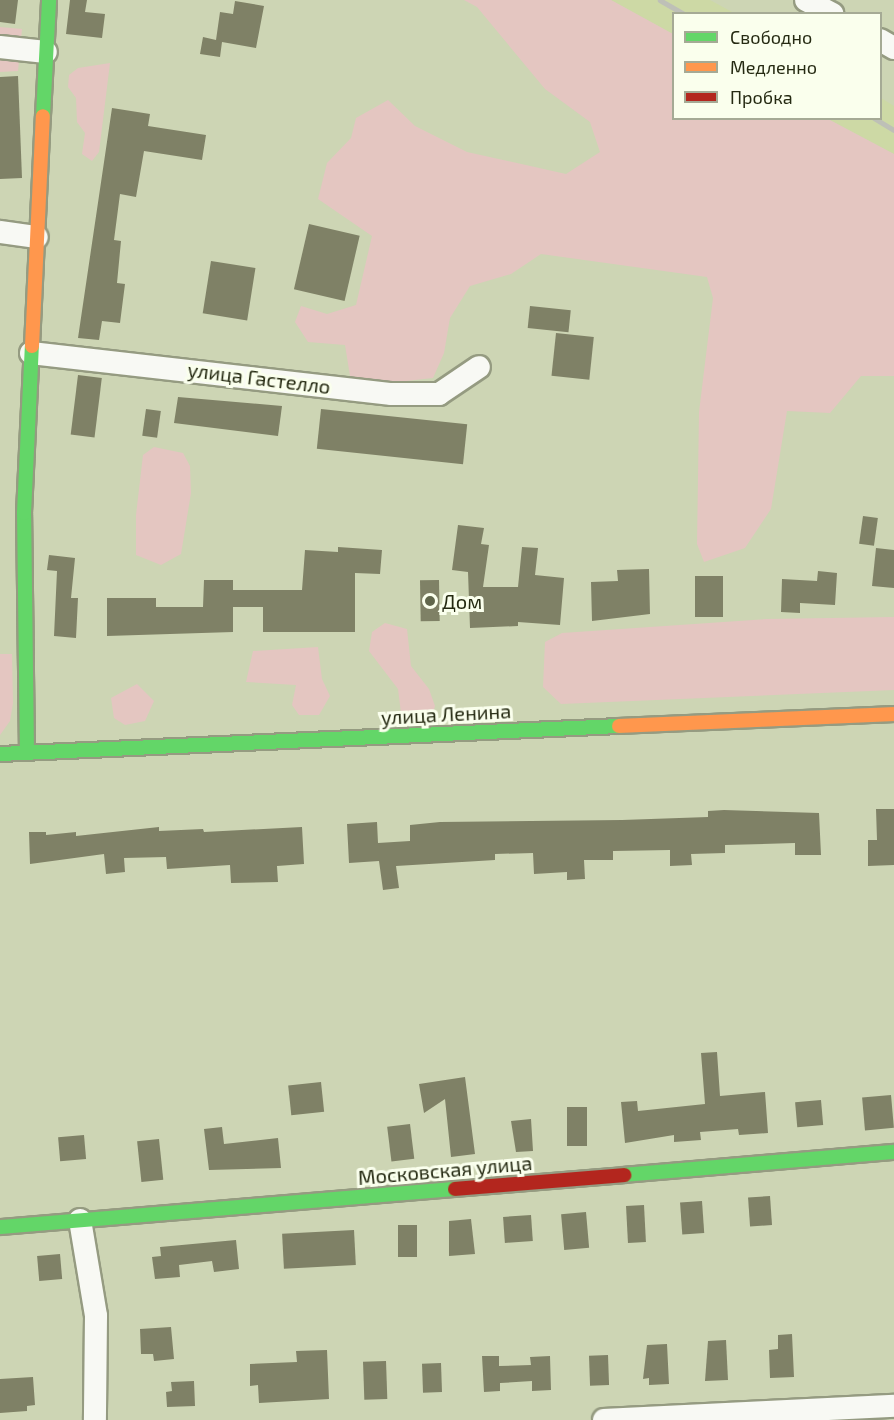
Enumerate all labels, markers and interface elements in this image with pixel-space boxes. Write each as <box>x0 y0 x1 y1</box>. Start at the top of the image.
legend <box>672 12 882 120</box>
text: Свободно <box>730 26 812 48</box>
text: Медленно <box>730 56 817 78</box>
text: Пробка <box>730 86 793 108</box>
street label: улица Гастелло <box>186 357 332 399</box>
place label: Дом <box>442 589 482 613</box>
marker: Дом <box>423 594 437 608</box>
street label: улица Ленина <box>380 699 512 729</box>
street label: Московская улица <box>357 1150 533 1190</box>

